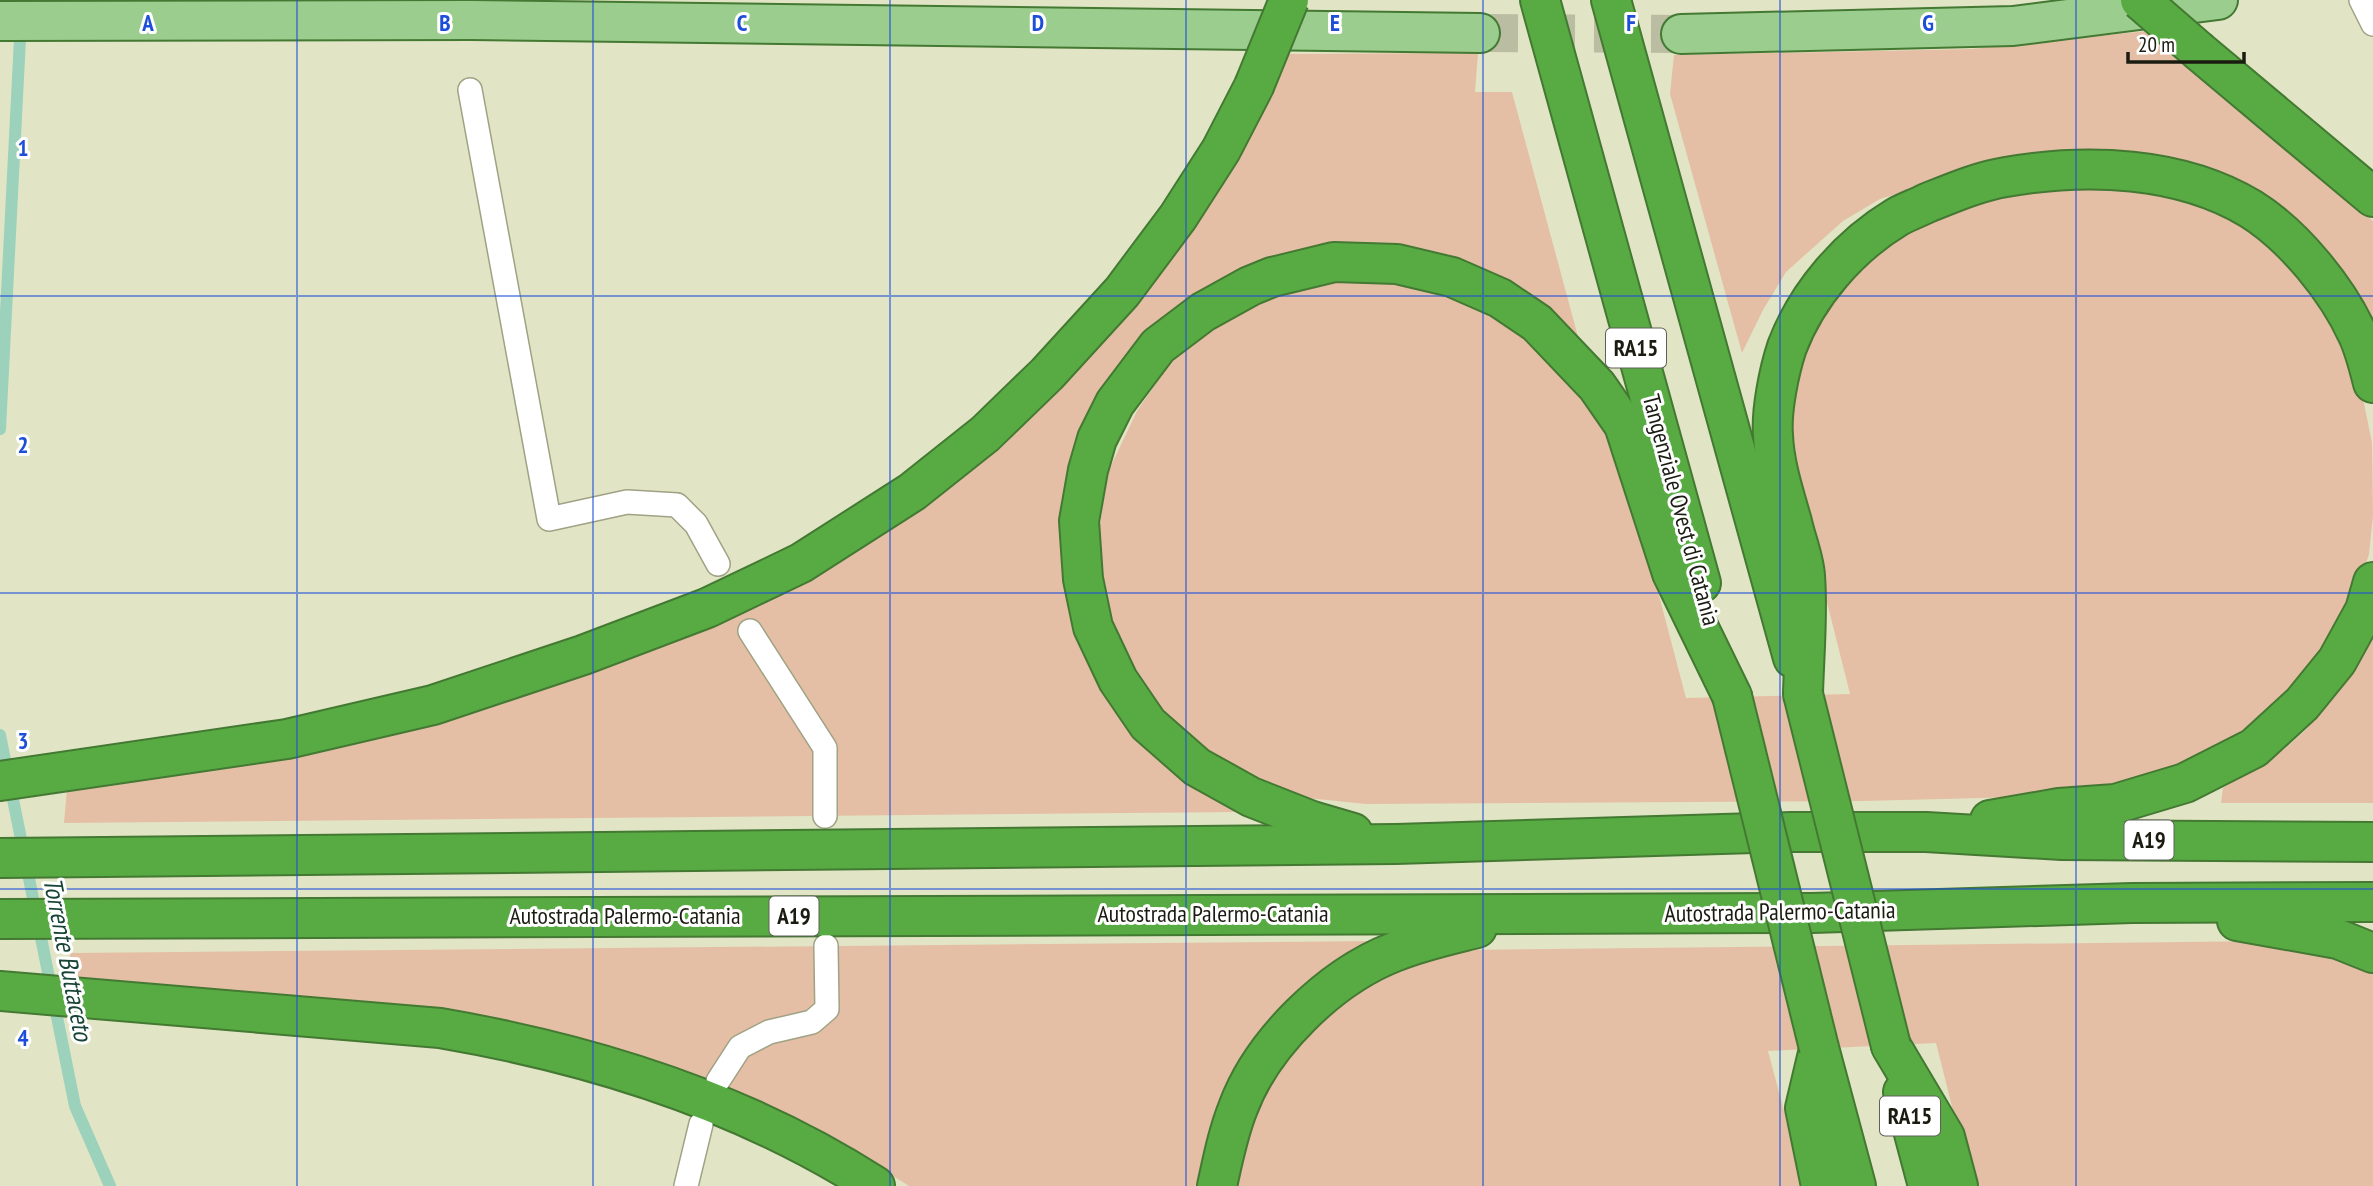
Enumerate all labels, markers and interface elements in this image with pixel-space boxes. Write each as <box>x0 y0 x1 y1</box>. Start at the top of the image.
text: A <box>141 8 154 37</box>
text: B <box>439 8 451 37</box>
text: C <box>737 8 748 37</box>
text: D <box>1032 8 1044 37</box>
text: E <box>1330 8 1340 37</box>
text: F <box>1626 8 1636 37</box>
text: G <box>1922 8 1934 37</box>
scale bar <box>2128 21 2244 65</box>
text: 20 m <box>2138 31 2175 58</box>
text: 1 <box>18 133 29 162</box>
road number: RA15 <box>1606 328 1666 368</box>
street label: Tangenziale Ovest di Catania <box>1636 391 1727 629</box>
text: 2 <box>18 430 29 459</box>
text: 3 <box>18 726 29 755</box>
road number: A19 <box>2124 820 2174 860</box>
water label: Torrente Buttaceto <box>36 874 101 1045</box>
street label: Autostrada Palermo-Catania <box>1664 894 1896 929</box>
road number: A19 <box>770 897 818 936</box>
street label: Autostrada Palermo-Catania <box>1097 898 1329 929</box>
street label: Autostrada Palermo-Catania <box>509 900 741 931</box>
text: 4 <box>18 1023 29 1052</box>
road number: RA15 <box>1880 1096 1940 1135</box>

